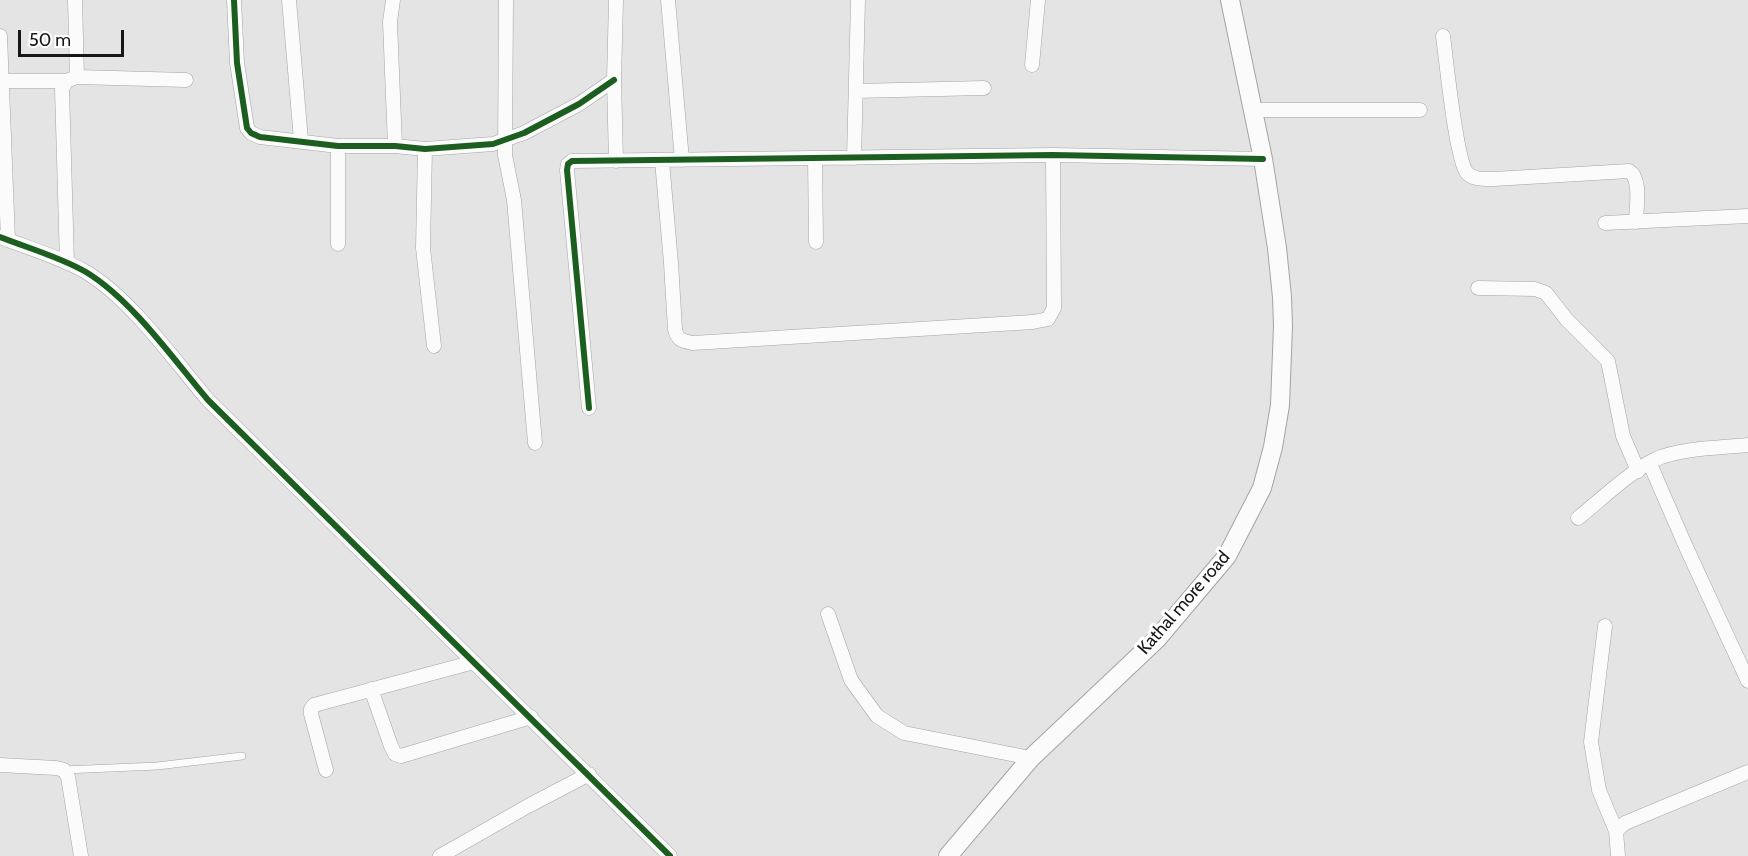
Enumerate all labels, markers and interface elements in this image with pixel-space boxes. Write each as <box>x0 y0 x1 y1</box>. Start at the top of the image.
scale bar <box>21 18 128 56</box>
text: 50 m <box>29 29 71 51</box>
street label: Kathal more road <box>1133 547 1235 659</box>

